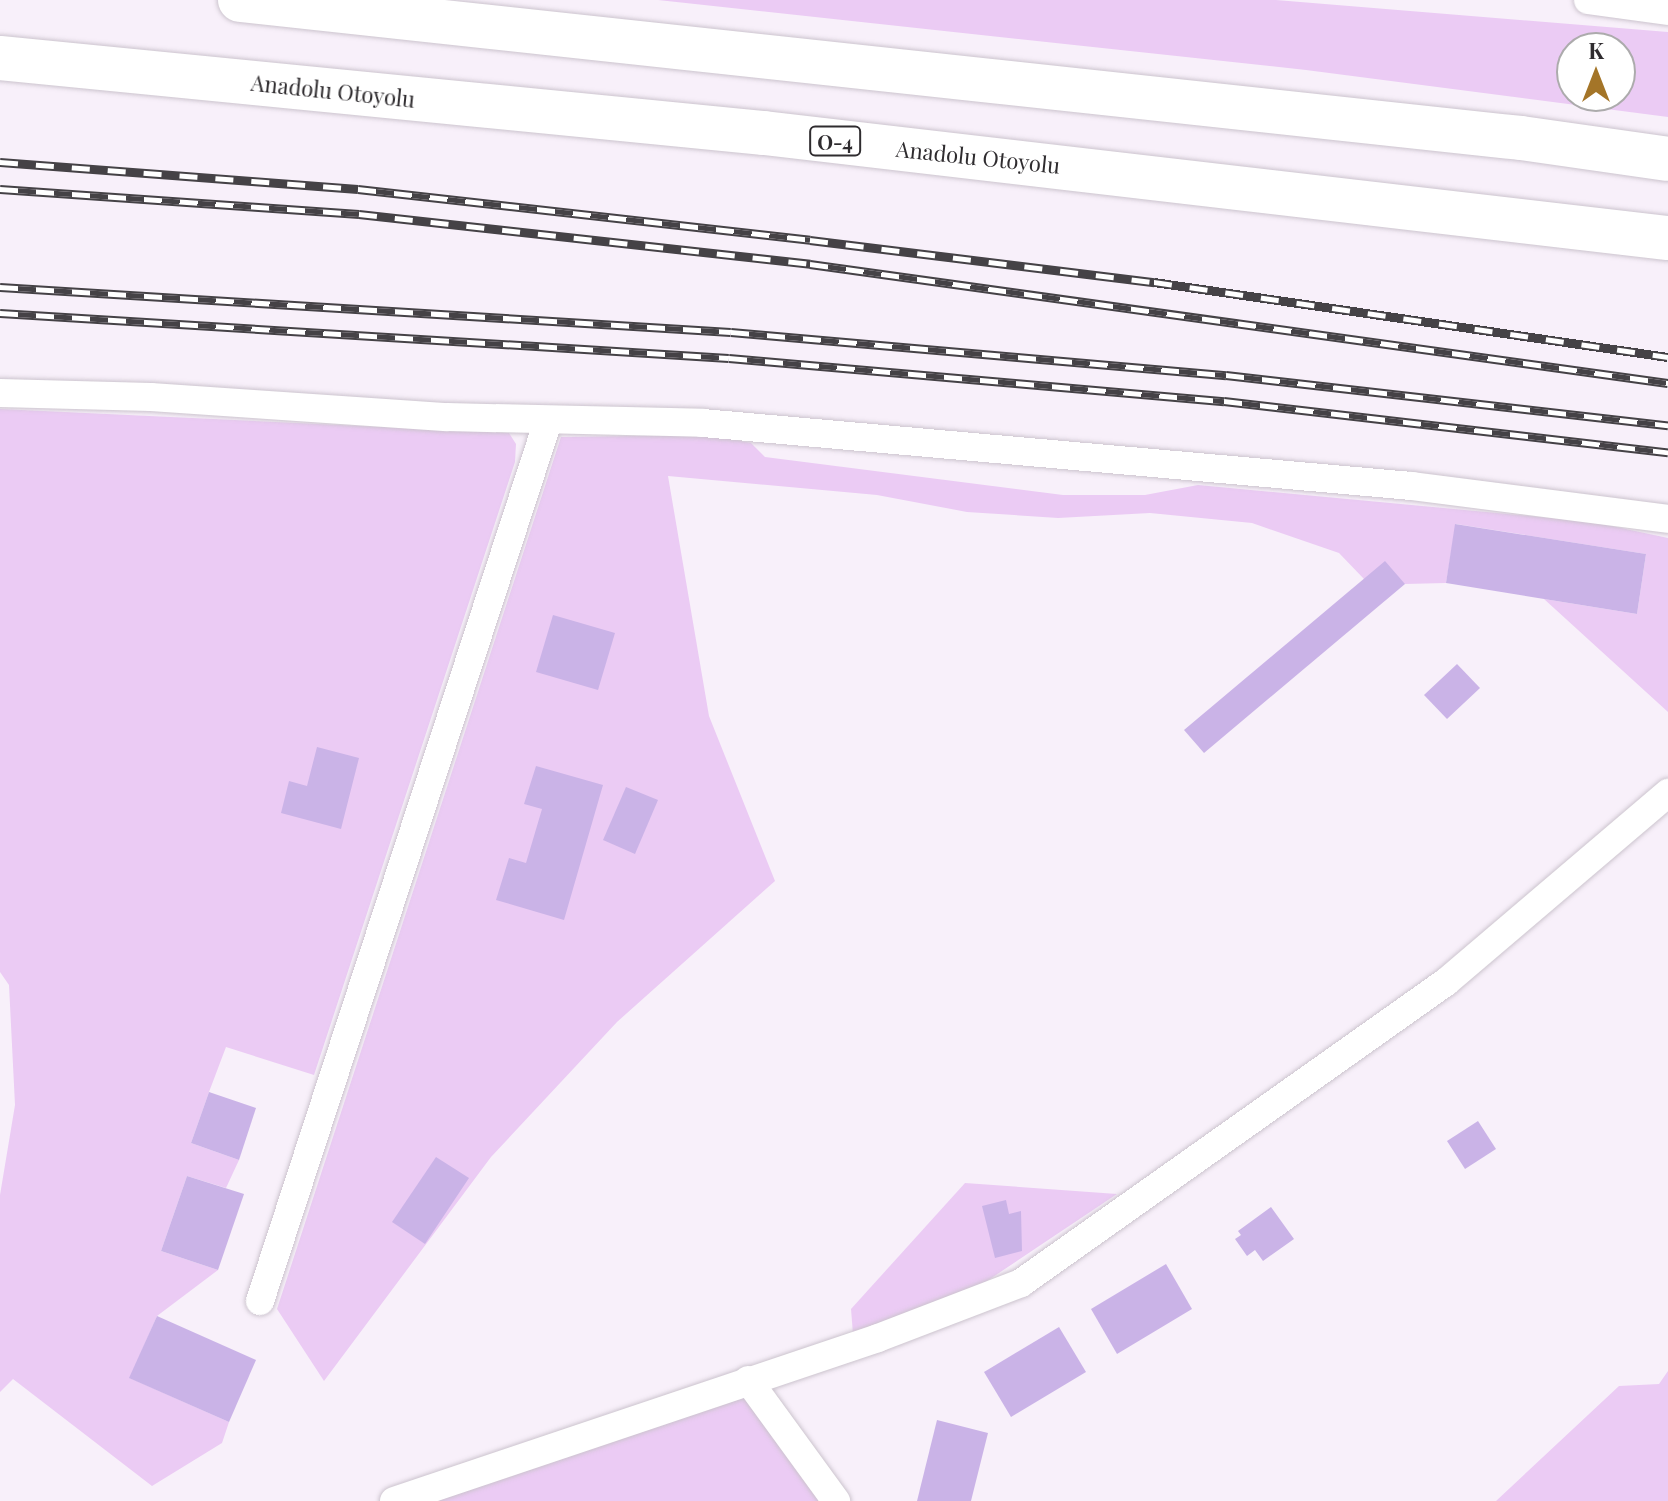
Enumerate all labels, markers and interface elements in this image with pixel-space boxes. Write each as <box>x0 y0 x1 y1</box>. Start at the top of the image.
north arrow <box>1556 32 1636 112</box>
text: K <box>1588 35 1604 65</box>
street label: Anadolu Otoyolu <box>250 69 416 113</box>
road number: O-4 <box>809 125 861 157</box>
street label: Anadolu Otoyolu <box>895 135 1061 179</box>

